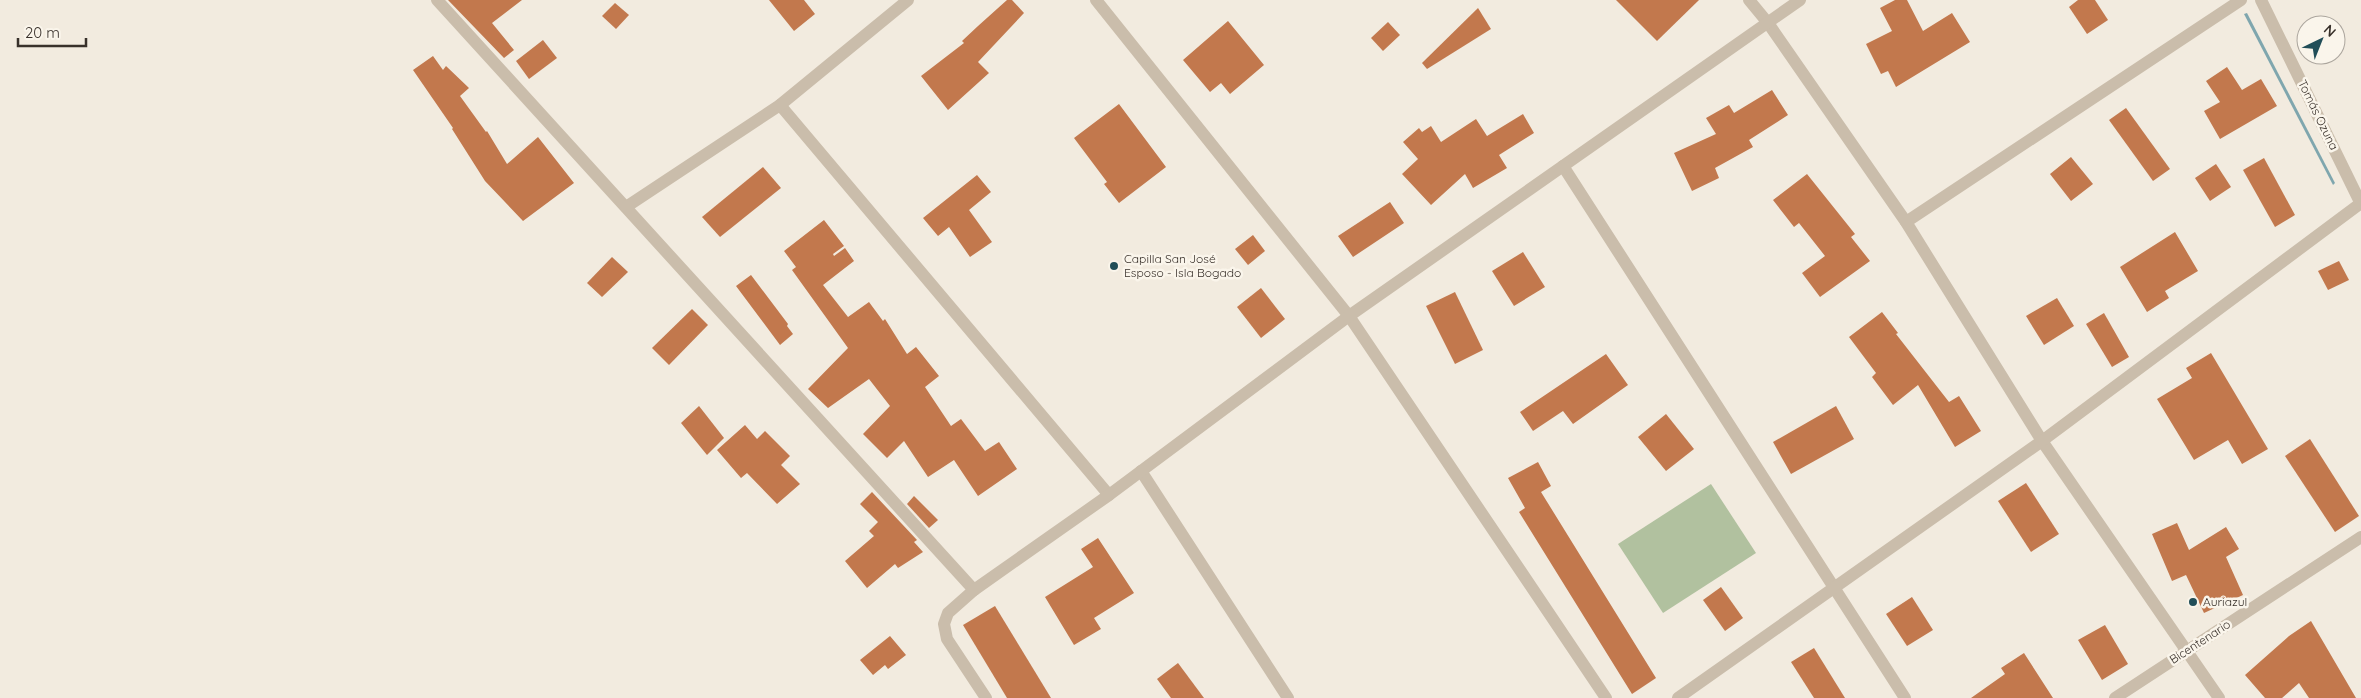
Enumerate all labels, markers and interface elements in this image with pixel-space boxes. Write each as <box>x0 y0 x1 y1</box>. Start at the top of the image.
scale bar <box>18 15 85 47</box>
north arrow <box>2296 15 2346 65</box>
text: N <box>2320 20 2340 41</box>
text: 20 m <box>25 23 60 42</box>
street label: Tomás Ozuna <box>2295 77 2342 152</box>
place label: Capilla San José Esposo - Isla Bogado <box>1124 251 1241 280</box>
marker: Capilla San José Esposo - Isla Bogado <box>1108 260 1120 272</box>
place label: Auriazul <box>2203 594 2247 609</box>
marker: Auriazul <box>2187 596 2199 608</box>
street label: Bicentenario <box>2166 616 2233 667</box>

